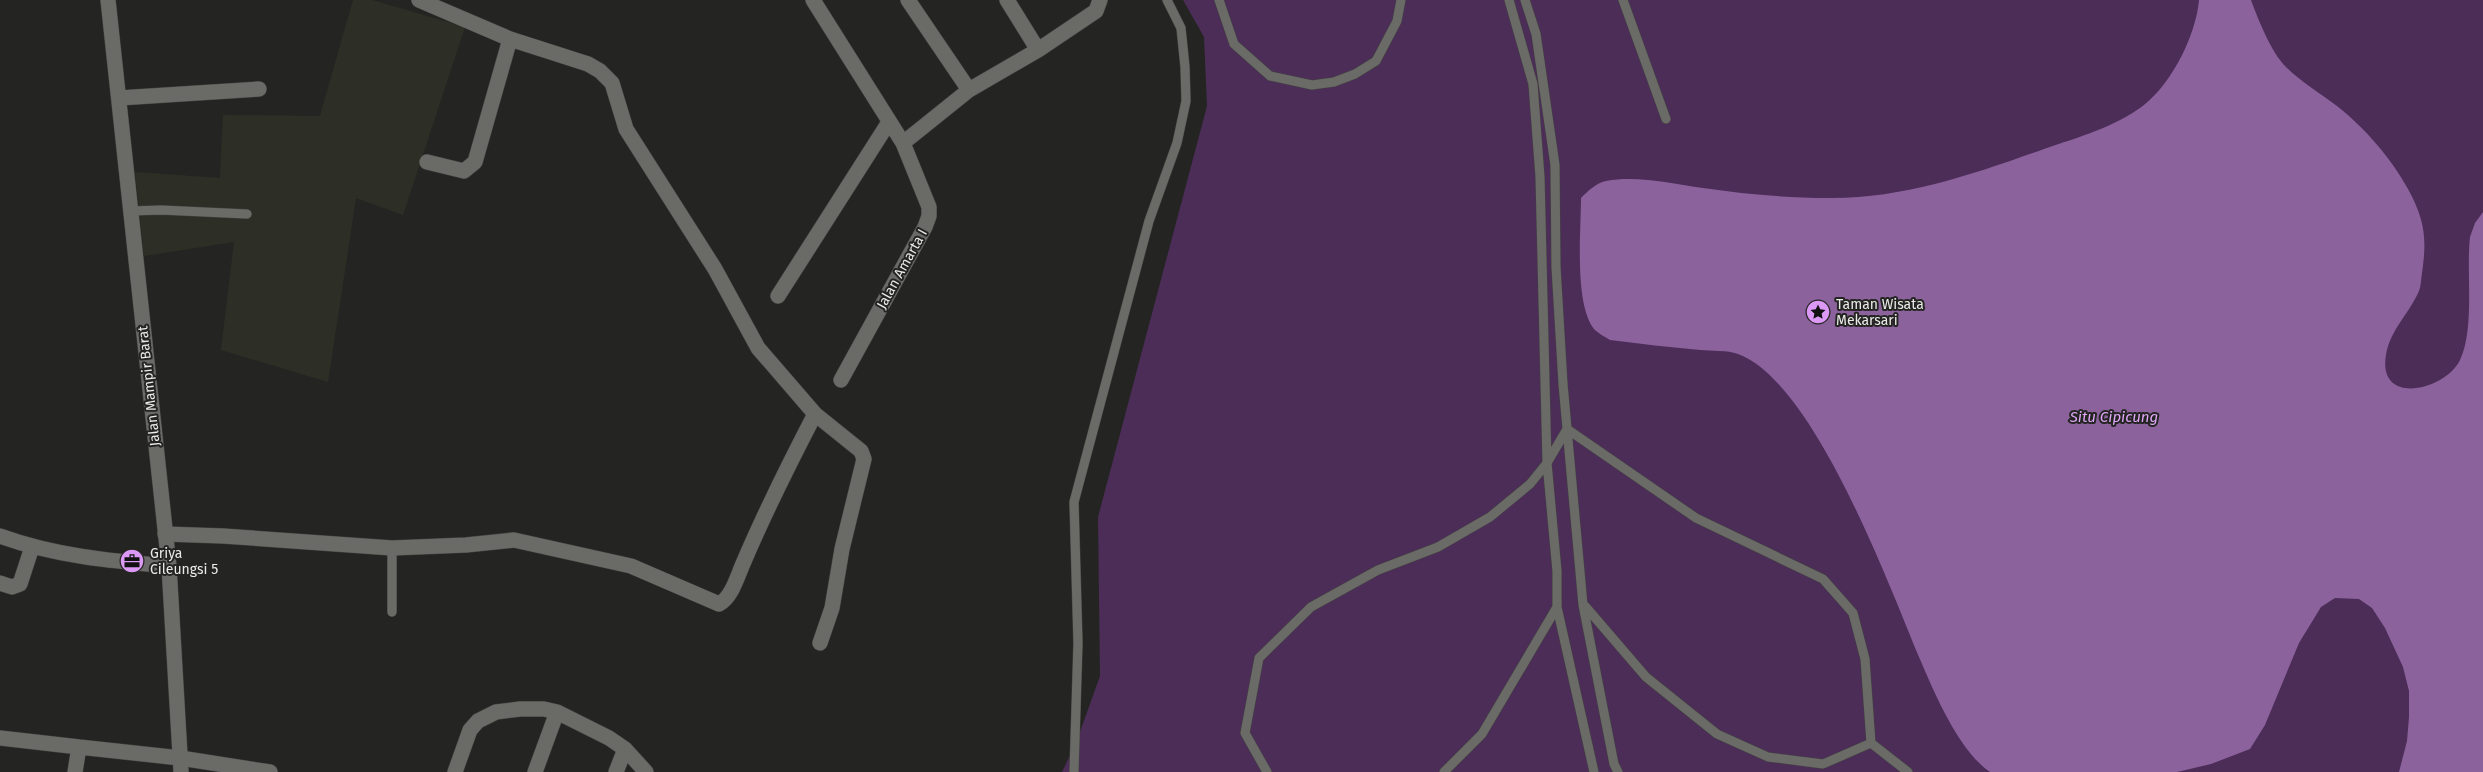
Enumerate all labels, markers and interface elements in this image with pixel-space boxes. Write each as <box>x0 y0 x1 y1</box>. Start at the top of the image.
street label: Jalan Amarta I <box>873 226 931 312</box>
place label: Taman Wisata Mekarsari <box>1836 296 1924 329</box>
place icon: Taman Wisata Mekarsari <box>1805 299 1831 325</box>
street label: Jalan Mampir Barat <box>134 324 164 447</box>
water label: Situ Cipicung <box>2069 408 2158 426</box>
place label: Griya Cileungsi 5 <box>150 545 218 578</box>
office icon: Griya Cileungsi 5 <box>119 548 145 574</box>

